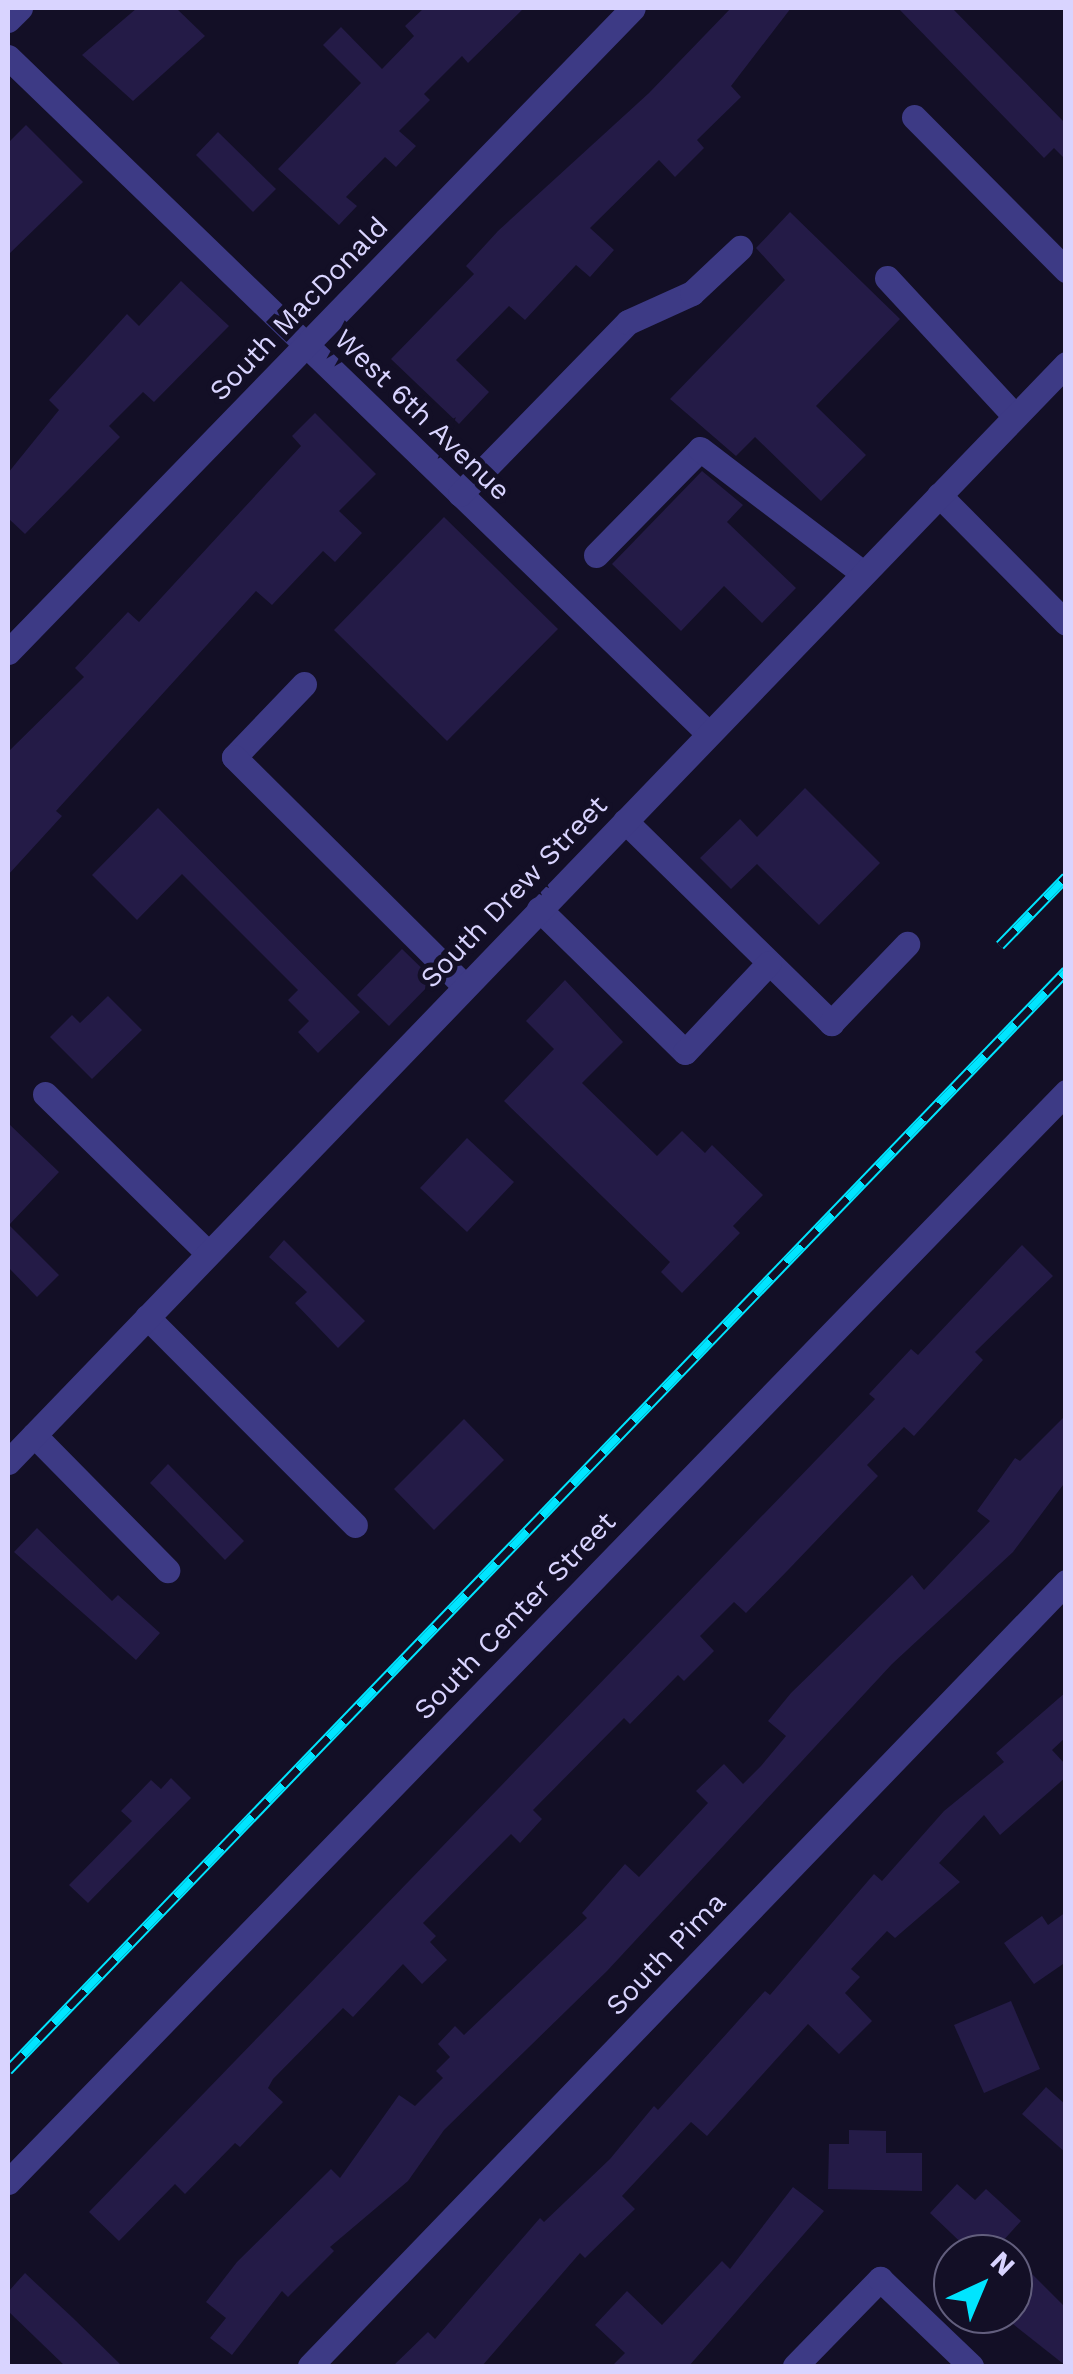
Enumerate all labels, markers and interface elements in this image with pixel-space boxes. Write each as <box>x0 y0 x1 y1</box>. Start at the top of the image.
street label: South MacDonald <box>203 210 395 408</box>
street label: West 6th Avenue <box>327 322 517 508</box>
street label: South Drew Street <box>413 789 615 995</box>
street label: South Center Street <box>407 1505 623 1727</box>
street label: South Pima <box>599 1886 733 2022</box>
north arrow <box>933 2234 1033 2334</box>
text: N <box>984 2244 1022 2283</box>

